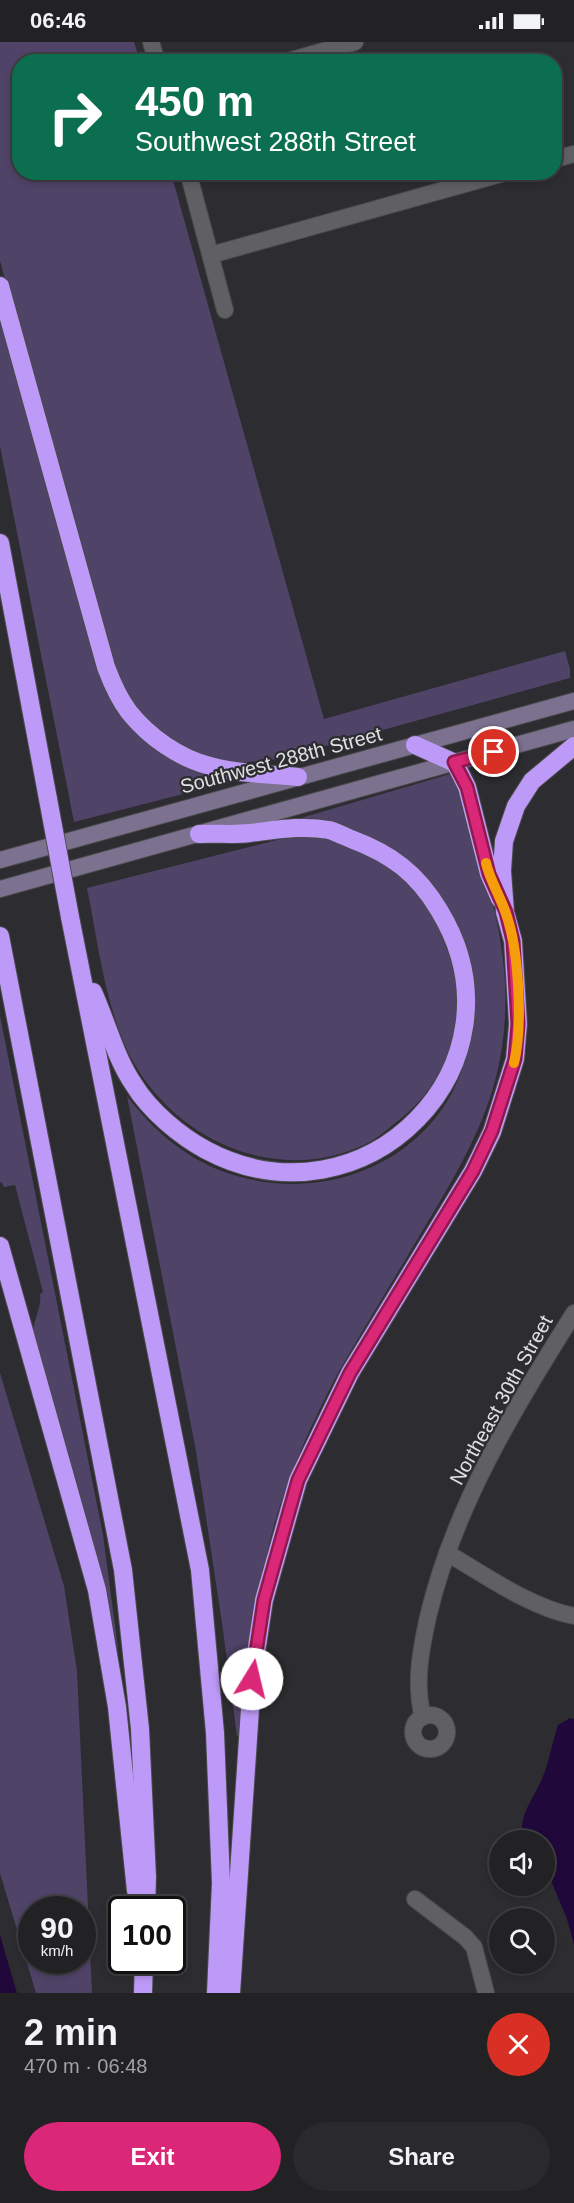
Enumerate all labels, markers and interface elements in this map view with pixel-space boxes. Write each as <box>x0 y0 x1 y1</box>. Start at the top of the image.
text: 06:46 <box>30 8 86 33</box>
icon: right <box>36 78 114 156</box>
text: 450 m <box>135 78 254 125</box>
text: Southwest 288th Street <box>135 127 416 157</box>
street label: Southwest 288th Street <box>178 722 385 798</box>
pin <box>468 726 519 777</box>
icon: arrive <box>477 735 510 768</box>
street label: Northeast 30th Street <box>445 1311 557 1488</box>
position arrow <box>220 1647 284 1711</box>
map controls <box>489 1830 555 1974</box>
button: sound <box>489 1830 555 1896</box>
speed limit sign: 100 <box>108 1896 186 1974</box>
button: search <box>489 1908 555 1974</box>
text: 90 <box>40 1911 74 1944</box>
text: km/h <box>41 1942 73 1959</box>
text: 2 min <box>24 2012 118 2053</box>
button: close <box>487 2013 550 2076</box>
text: 470 m · 06:48 <box>24 2055 147 2077</box>
button: Exit <box>24 2122 281 2191</box>
button: Share <box>293 2122 550 2191</box>

